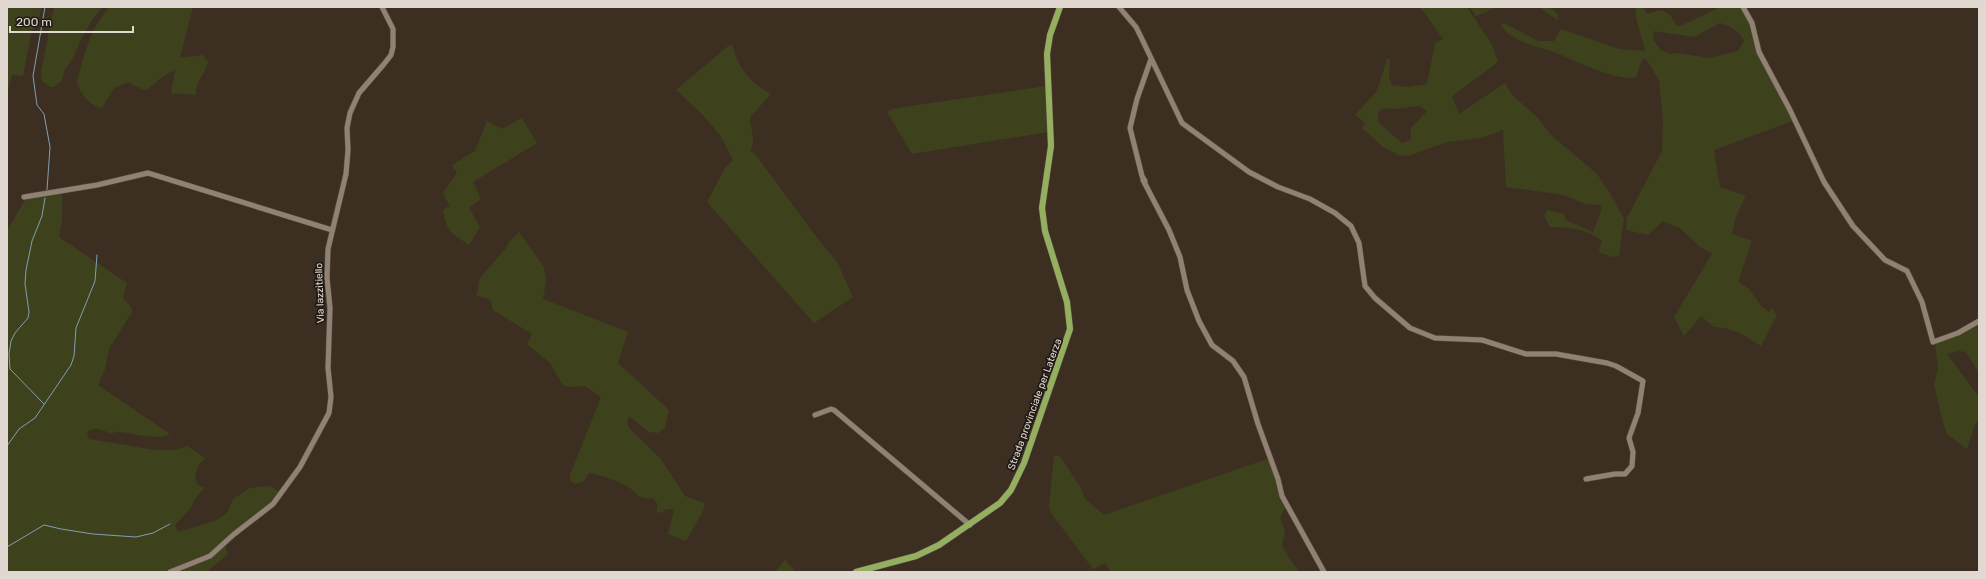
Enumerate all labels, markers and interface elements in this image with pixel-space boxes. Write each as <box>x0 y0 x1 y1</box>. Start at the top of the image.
scale bar <box>10 8 133 34</box>
text: 200 m <box>16 15 52 29</box>
street label: Via Iazzitiello <box>313 262 327 323</box>
street label: Strada provinciale per Laterza <box>1006 337 1064 472</box>

